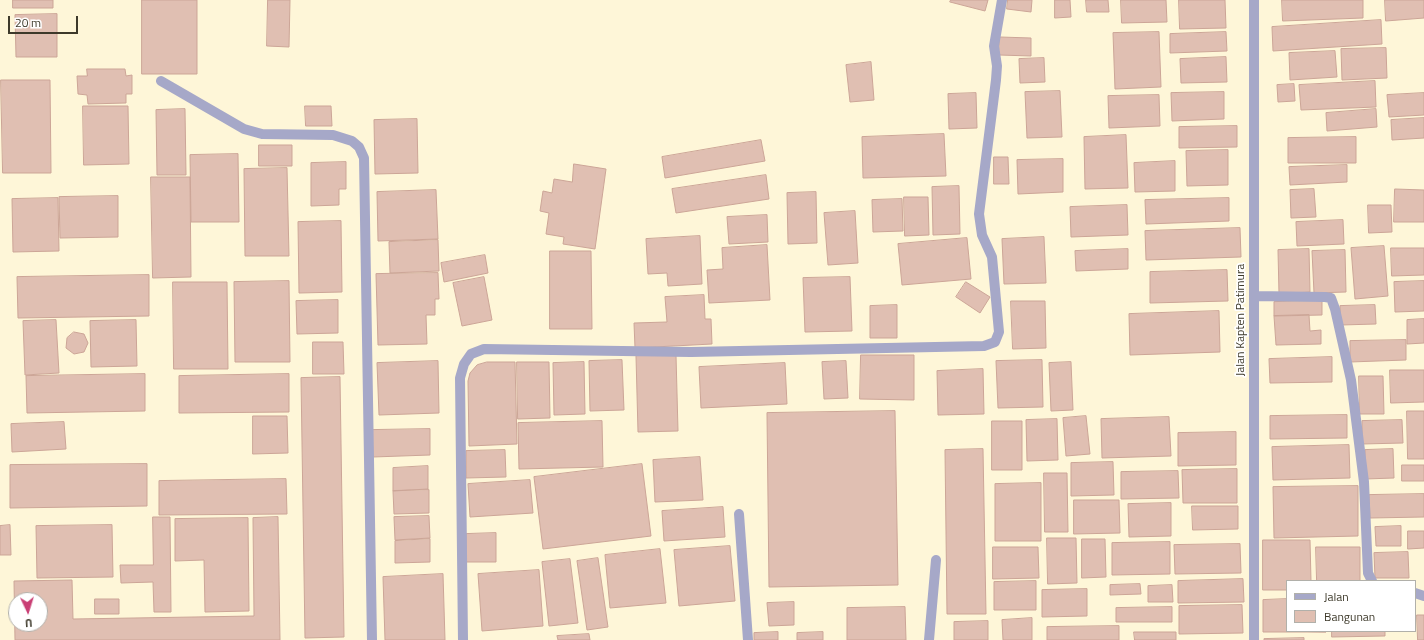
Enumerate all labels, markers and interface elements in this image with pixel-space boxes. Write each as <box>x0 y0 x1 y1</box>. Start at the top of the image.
scale bar <box>10 8 80 34</box>
text: 20 m <box>15 13 41 32</box>
street label: Jalan Kapten Patimura <box>1234 264 1248 376</box>
legend <box>1286 580 1416 632</box>
text: Jalan <box>1324 587 1349 606</box>
north arrow <box>8 592 48 632</box>
text: Bangunan <box>1324 607 1375 626</box>
text: U <box>25 615 33 631</box>

